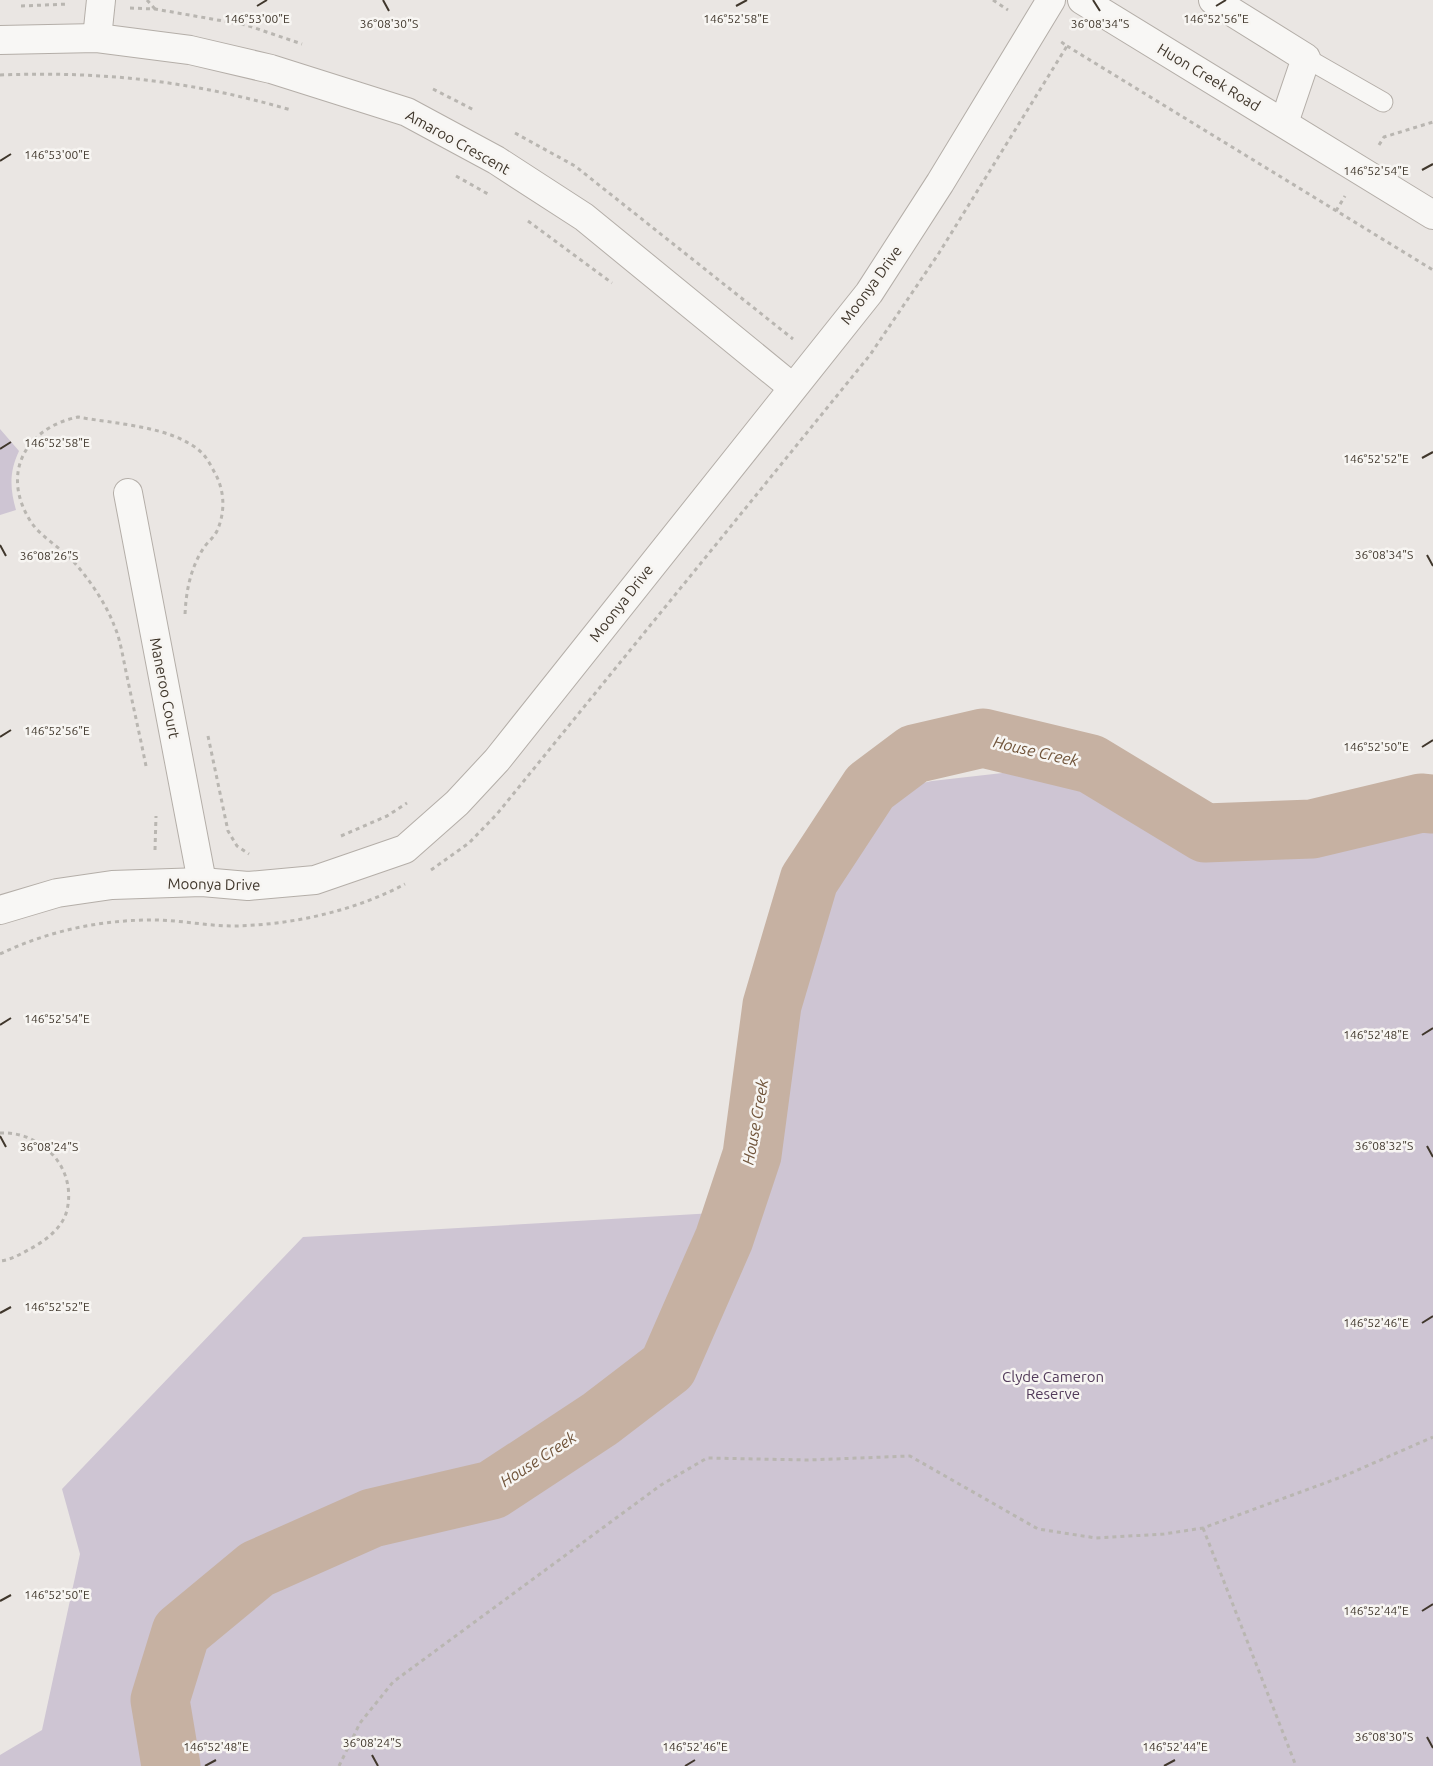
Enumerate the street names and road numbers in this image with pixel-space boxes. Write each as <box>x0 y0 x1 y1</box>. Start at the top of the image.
street label: Huon Creek Road <box>1155 40 1263 114</box>
street label: Amaroo Crescent <box>403 106 513 178</box>
street label: Moonya Drive <box>837 242 905 328</box>
street label: Moonya Drive <box>586 561 656 645</box>
street label: Maneroo Court <box>147 636 183 740</box>
street label: Moonya Drive <box>167 875 261 893</box>

